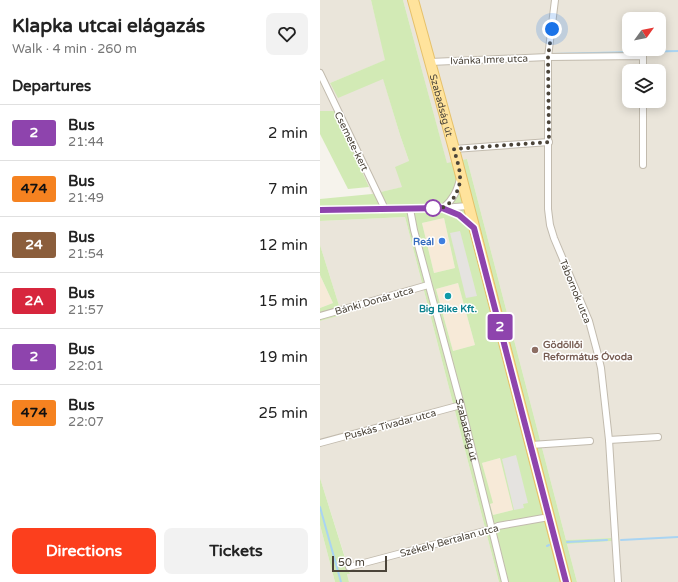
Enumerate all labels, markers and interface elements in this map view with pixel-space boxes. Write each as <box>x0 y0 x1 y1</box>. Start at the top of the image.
north arrow <box>622 12 666 56</box>
map controls <box>622 12 666 108</box>
button: heart <box>266 13 308 55</box>
text: Klapka utcai elágazás <box>12 15 205 37</box>
your location <box>542 19 562 39</box>
text: Walk · 4 min · 260 m <box>12 41 137 57</box>
street label: Ivánka Imre utca <box>450 53 528 67</box>
button: layers <box>622 64 666 108</box>
street label: Szabadság út <box>427 73 455 138</box>
text: Departures <box>12 77 91 95</box>
street label: Csemete-kert <box>332 110 371 173</box>
text: Bus <box>68 116 95 134</box>
text: 2 <box>30 124 38 141</box>
text: 2 min <box>268 124 308 142</box>
text: 21:44 <box>68 134 104 150</box>
text: Bus <box>68 172 95 190</box>
text: 474 <box>21 180 47 197</box>
text: 7 min <box>268 180 308 198</box>
text: 21:49 <box>68 190 104 206</box>
unlabelled marker <box>424 199 442 217</box>
text: Bus <box>68 228 95 246</box>
text: 24 <box>25 236 43 253</box>
text: 12 min <box>259 236 308 254</box>
place label: Reál <box>413 236 434 248</box>
marker: Reál <box>437 236 447 246</box>
text: 21:54 <box>68 246 104 262</box>
street label: Tábornok utca <box>557 258 593 325</box>
text: Bus <box>68 284 95 302</box>
street label: Bánki Donát utca <box>334 284 415 318</box>
marker: Big Bike Kft. <box>443 291 453 301</box>
text: 2A <box>24 292 44 309</box>
text: 15 min <box>259 292 308 310</box>
text: 21:57 <box>68 302 104 318</box>
place label: Big Bike Kft. <box>419 303 477 315</box>
line badge: 2 <box>487 314 513 340</box>
text: 2 <box>496 318 504 335</box>
place label: Gödöllői Református Óvoda <box>543 339 633 363</box>
text: Bus <box>68 340 95 358</box>
marker: Gödöllői Református Óvoda <box>530 345 540 355</box>
text: 2 <box>30 348 38 365</box>
text: 19 min <box>259 348 308 366</box>
text: 22:01 <box>68 358 104 374</box>
text: Bus <box>68 396 95 414</box>
street label: Szabadság út <box>452 397 480 463</box>
text: 474 <box>21 404 47 421</box>
text: 25 min <box>259 404 308 422</box>
street label: Puskás Tivadar utca <box>343 407 437 443</box>
text: 22:07 <box>68 414 104 430</box>
street label: Székely Bertalan utca <box>399 522 500 560</box>
button: Directions <box>12 528 156 574</box>
button: Tickets <box>164 528 308 574</box>
scale bar <box>332 554 387 573</box>
text: 50 m <box>338 556 365 569</box>

